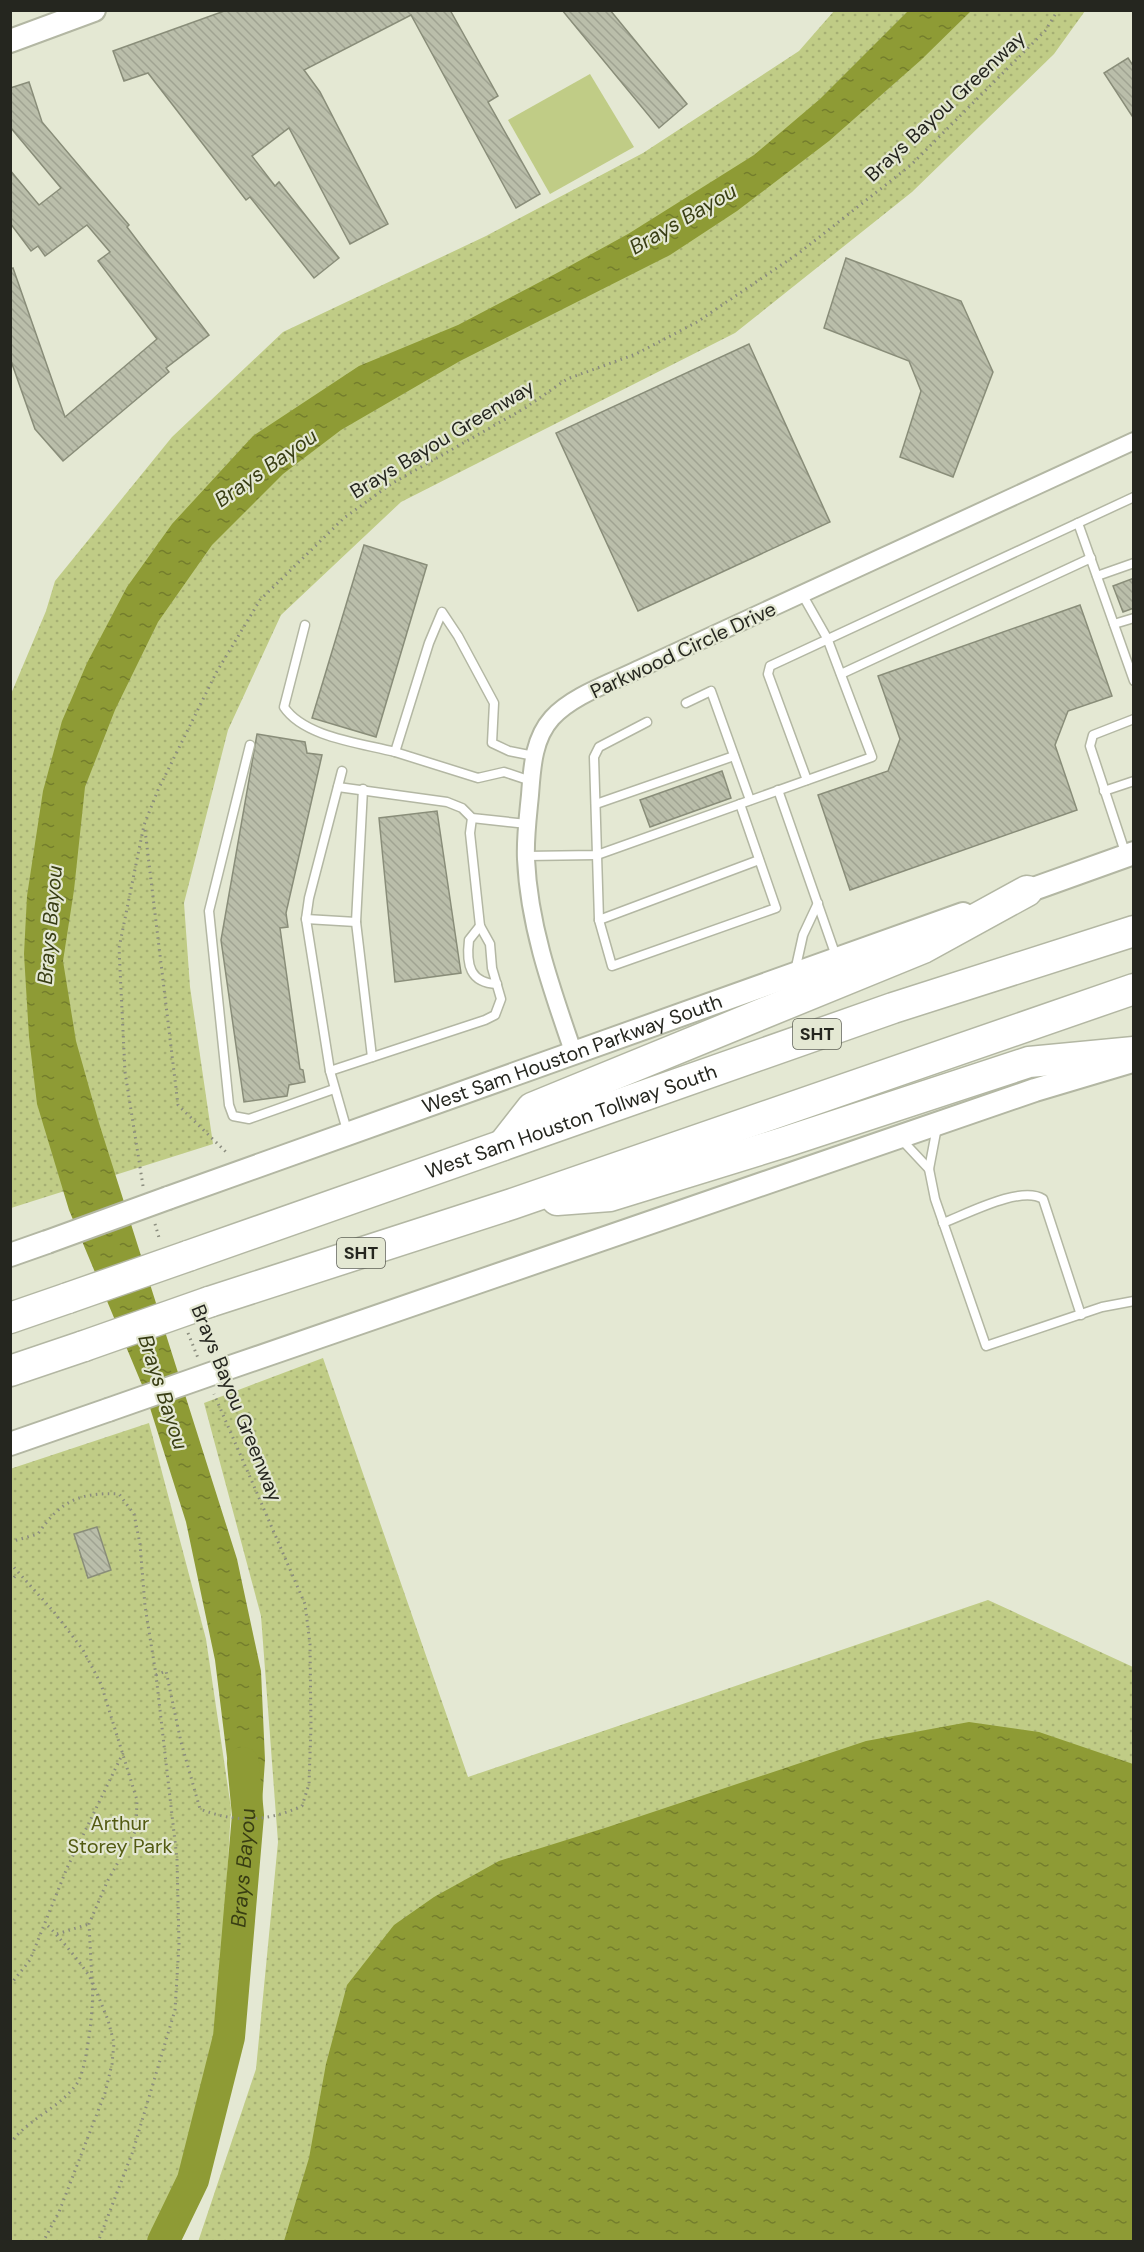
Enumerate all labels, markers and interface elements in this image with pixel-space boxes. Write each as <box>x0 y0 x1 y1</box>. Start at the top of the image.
street label: Brays Bayou Greenway <box>859 25 1031 187</box>
water label: Brays Bayou <box>624 177 742 261</box>
street label: Brays Bayou Greenway <box>345 374 539 504</box>
water label: Brays Bayou <box>209 422 323 514</box>
street label: Parkwood Circle Drive <box>586 596 780 704</box>
water label: Brays Bayou <box>31 864 69 986</box>
street label: West Sam Houston Parkway South <box>418 988 726 1119</box>
road number: SHT <box>793 1019 841 1049</box>
street label: West Sam Houston Tollway South <box>422 1058 720 1185</box>
road number: SHT <box>337 1238 385 1268</box>
street label: Brays Bayou Greenway <box>186 1301 288 1505</box>
water label: Brays Bayou <box>131 1331 195 1453</box>
water label: Brays Bayou <box>224 1807 262 1929</box>
park label: Arthur Storey Park <box>68 1810 172 1859</box>

